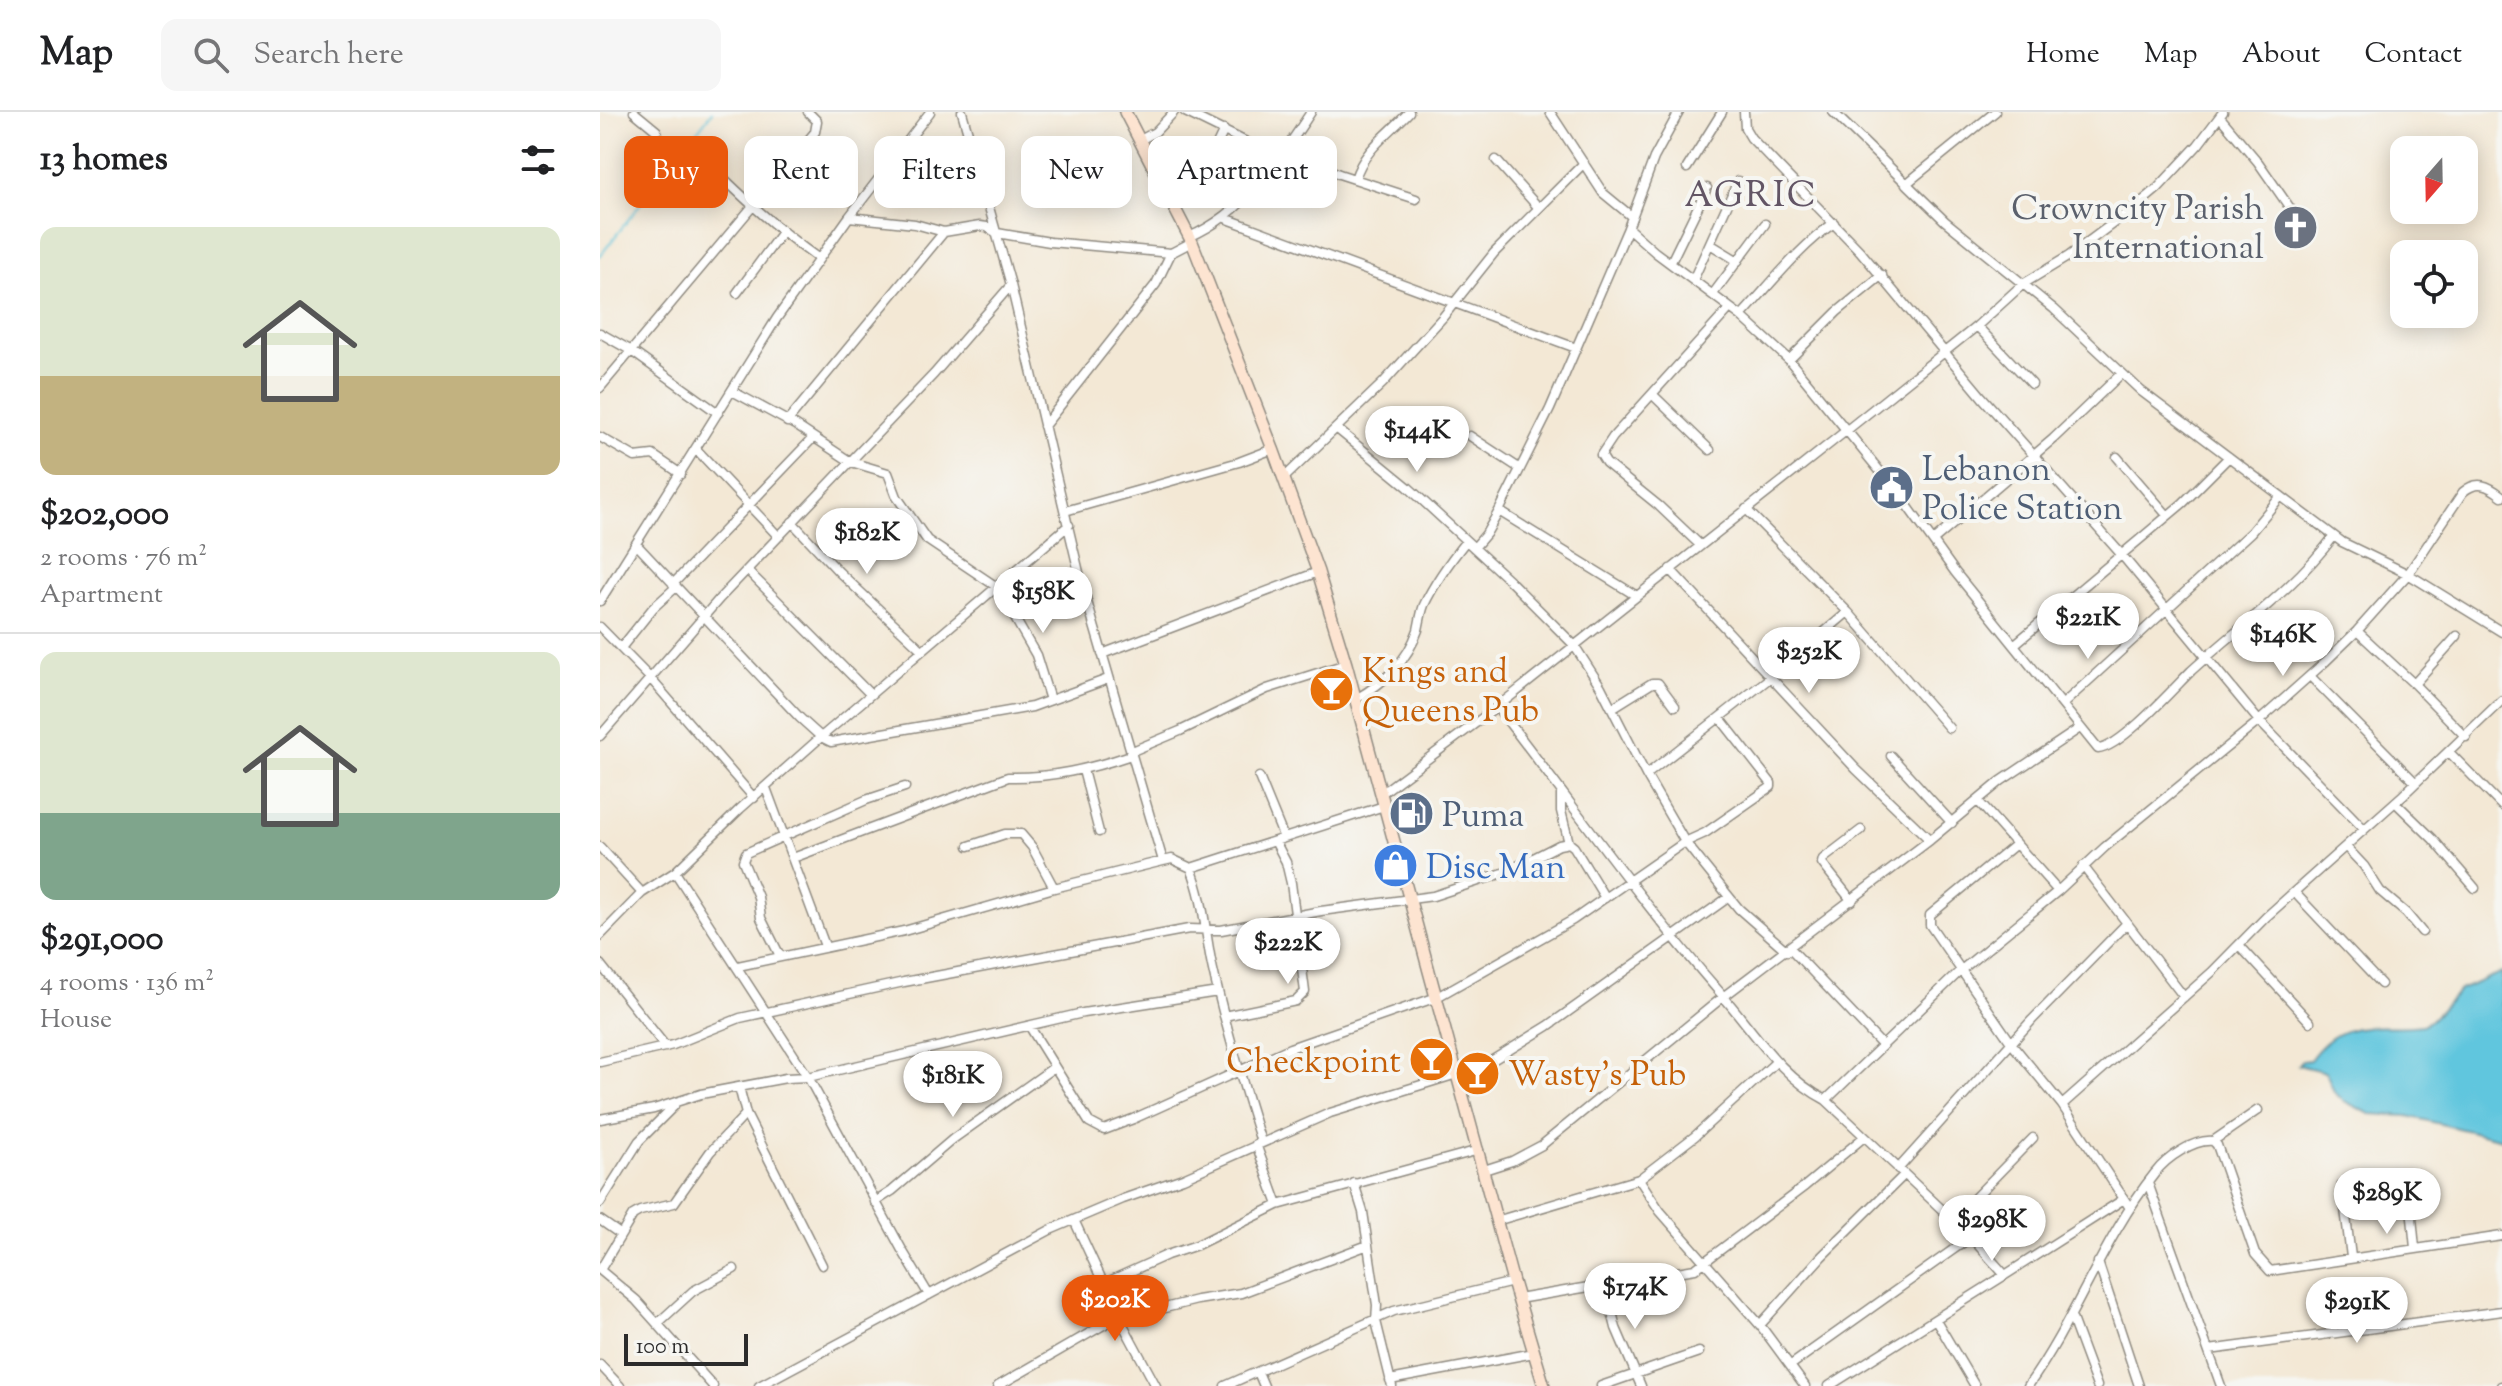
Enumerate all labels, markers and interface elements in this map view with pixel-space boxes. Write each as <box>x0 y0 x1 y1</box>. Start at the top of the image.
search box <box>161 19 721 91</box>
text: Map <box>40 28 113 82</box>
icon: search <box>189 33 233 77</box>
text: Search here <box>253 34 404 77</box>
text: Home <box>2026 35 2100 75</box>
text: Map <box>2144 35 2198 75</box>
text: About <box>2242 35 2320 75</box>
text: Contact <box>2364 35 2462 75</box>
text: 13 homes <box>40 136 168 185</box>
chip: Buy <box>624 136 728 208</box>
chip: Rent <box>744 136 858 208</box>
chip: Filters <box>874 136 1005 208</box>
chip: New <box>1021 136 1132 208</box>
chip: Apartment <box>1148 136 1337 208</box>
north arrow <box>2390 136 2478 224</box>
map controls <box>2390 136 2478 328</box>
icon: filters <box>516 138 560 182</box>
district label: AGRIC <box>1684 171 1818 223</box>
place label: Crowncity Parish International <box>2011 186 2264 274</box>
church icon: Crowncity Parish International <box>2271 203 2319 251</box>
button: locate <box>2390 240 2478 328</box>
icon: home <box>228 279 372 423</box>
pin: $144K <box>1361 406 1473 474</box>
text: $144K <box>1383 413 1451 450</box>
place label: Lebanon Police Station <box>1922 447 2123 535</box>
public building icon: Lebanon Police Station <box>1867 464 1915 512</box>
text: $202,000 <box>40 491 169 540</box>
pin: $182K <box>811 508 923 576</box>
text: $182K <box>834 515 900 552</box>
text: 2 rooms · 76 m² <box>40 540 207 577</box>
pin: $158K <box>987 567 1099 635</box>
text: $158K <box>1011 574 1075 611</box>
text: Apartment <box>40 577 163 614</box>
pin: $221K <box>2032 593 2144 661</box>
text: $221K <box>2055 600 2121 637</box>
pin: $146K <box>2227 610 2339 678</box>
text: $146K <box>2249 617 2317 654</box>
pin: $252K <box>1753 627 1865 695</box>
text: $252K <box>1776 634 1842 671</box>
place label: Kings and Queens Pub <box>1362 649 1539 737</box>
bar icon: Kings and Queens Pub <box>1307 666 1355 714</box>
icon: home <box>228 704 372 848</box>
fuel station icon: Puma <box>1387 790 1435 838</box>
place label: Puma <box>1442 793 1524 842</box>
shop icon: Disc Man <box>1371 842 1419 890</box>
place label: Disc Man <box>1426 845 1566 894</box>
text: $291,000 <box>40 916 164 965</box>
pin: $222K <box>1232 918 1344 986</box>
text: $222K <box>1253 925 1323 962</box>
text: 4 rooms · 136 m² <box>40 965 214 1002</box>
text: House <box>40 1002 112 1039</box>
bar icon: Checkpoint <box>1408 1036 1456 1084</box>
place label: Checkpoint <box>1226 1039 1401 1088</box>
bar icon: Wasty's Pub <box>1453 1049 1501 1097</box>
pin: $181K <box>897 1051 1009 1119</box>
place label: Wasty's Pub <box>1508 1052 1686 1101</box>
text: $181K <box>921 1058 985 1095</box>
pin: $289K <box>2331 1168 2443 1236</box>
text: $289K <box>2352 1175 2422 1212</box>
pin: $298K <box>1936 1195 2048 1263</box>
text: $298K <box>1957 1202 2027 1239</box>
pin: $174K <box>1579 1263 1691 1331</box>
text: $174K <box>1602 1270 1668 1307</box>
pin: $202K <box>1059 1275 1171 1343</box>
pin: $291K <box>2301 1277 2413 1345</box>
text: $202K <box>1080 1282 1150 1319</box>
text: $291K <box>2324 1284 2390 1321</box>
scale bar <box>624 1330 748 1366</box>
text: 100 m <box>636 1332 689 1364</box>

